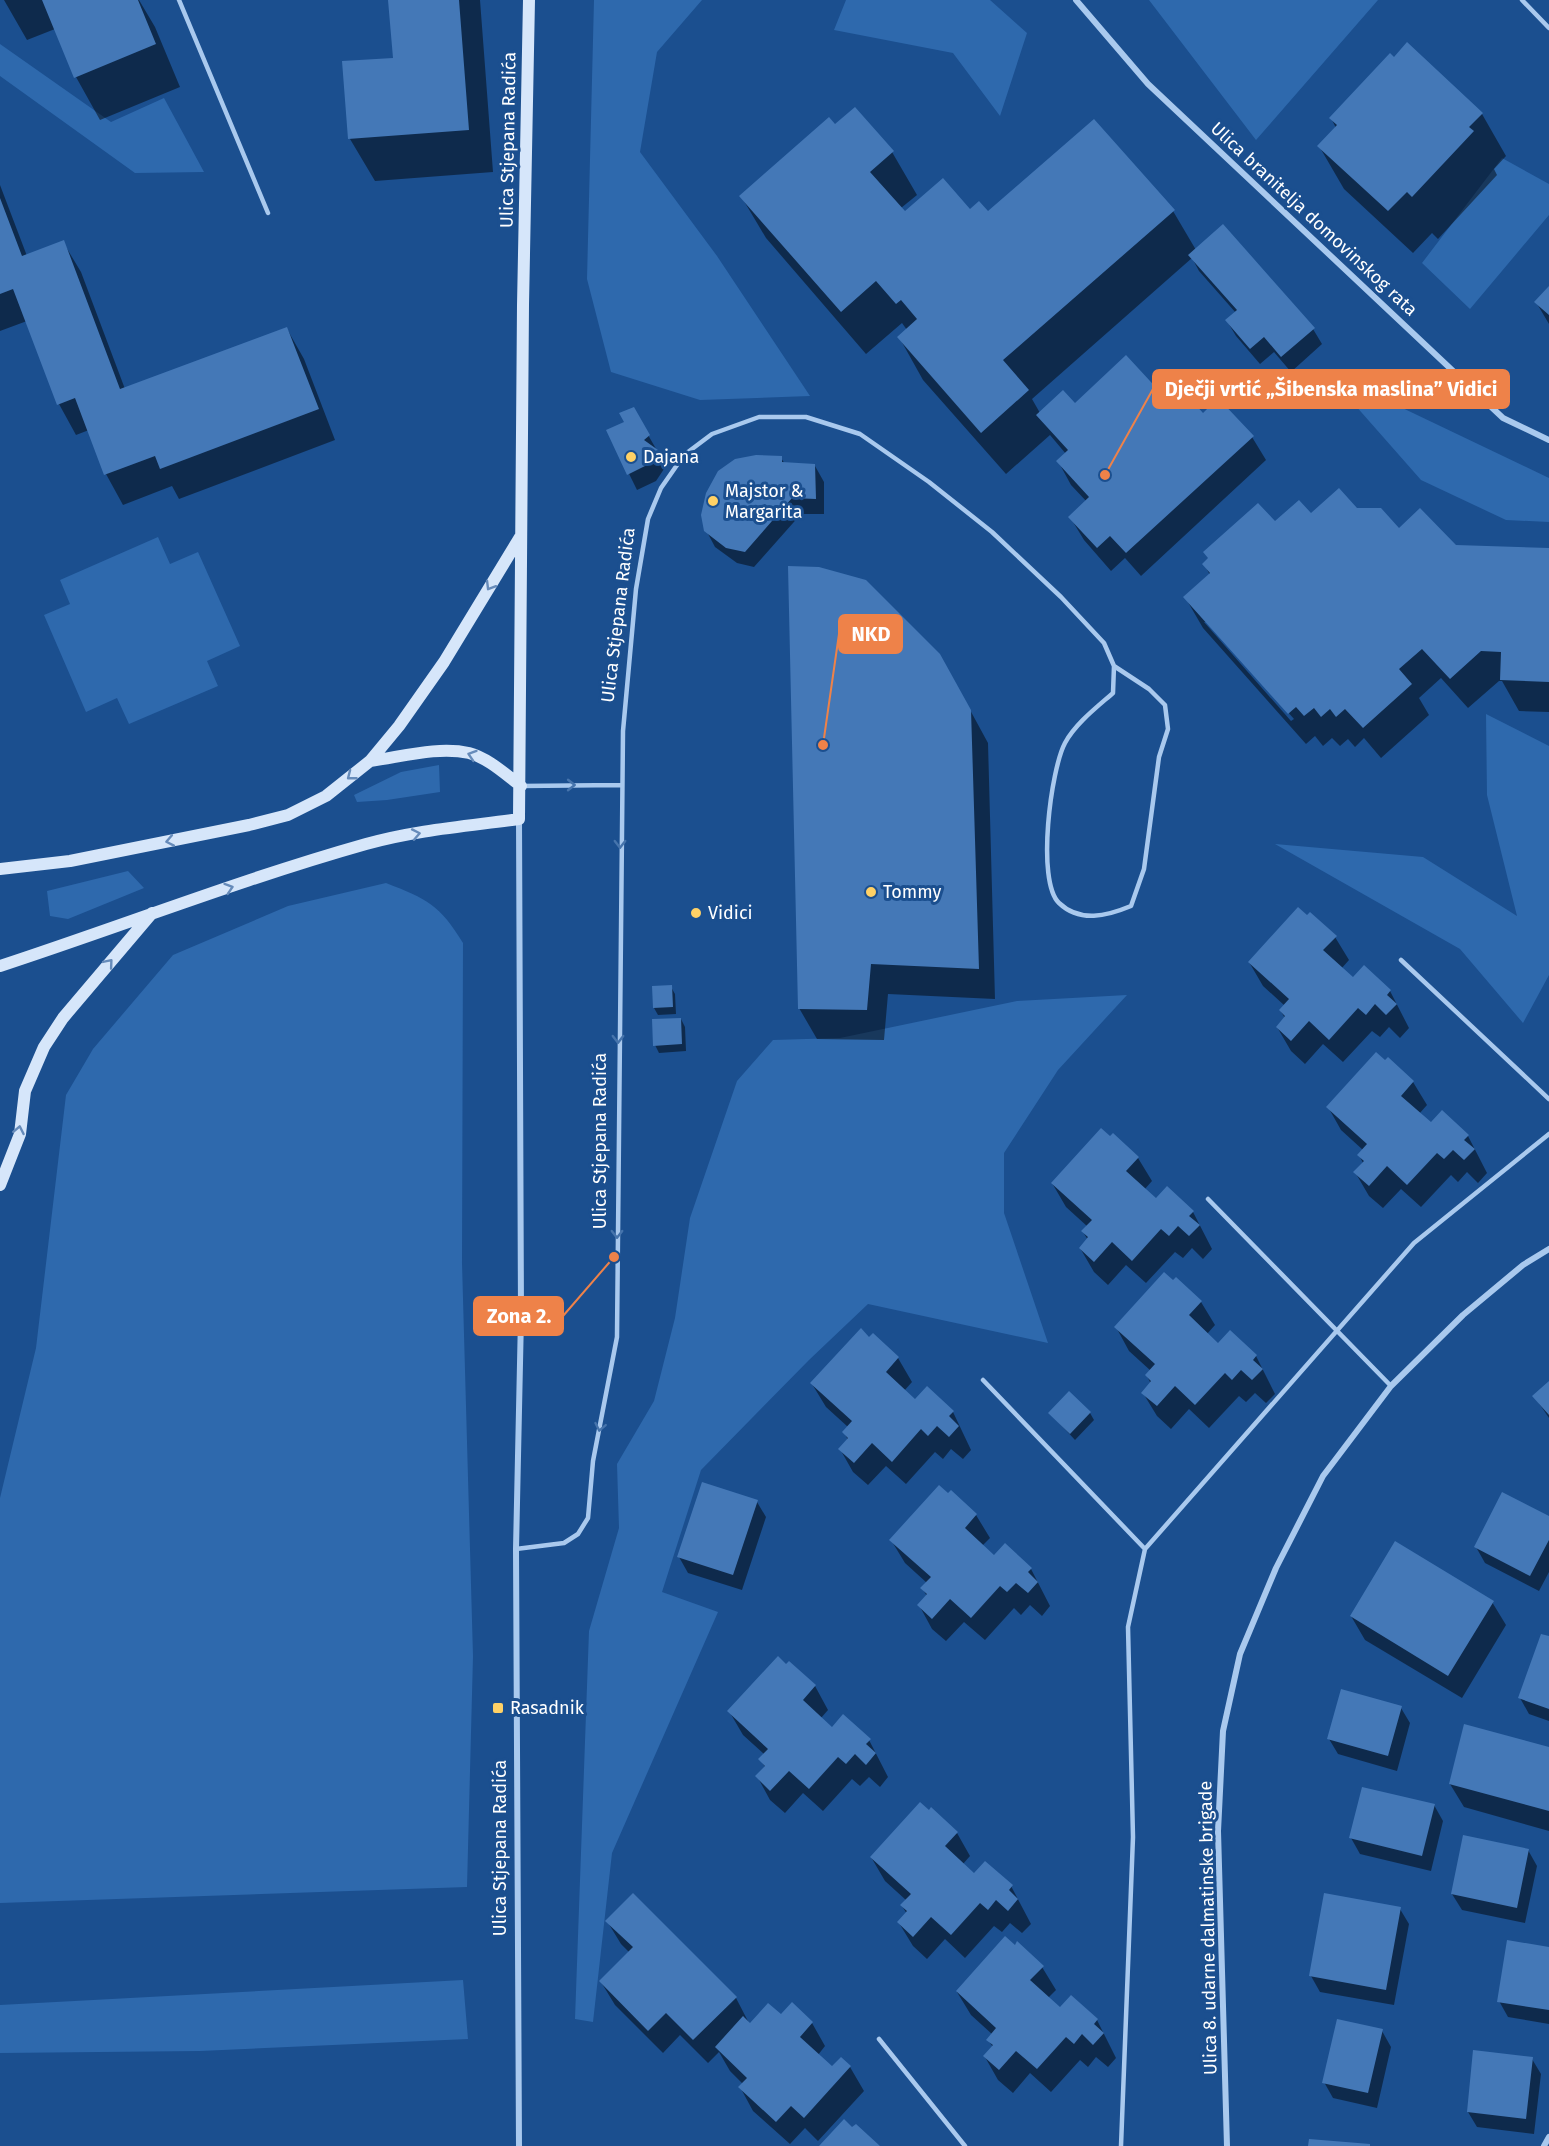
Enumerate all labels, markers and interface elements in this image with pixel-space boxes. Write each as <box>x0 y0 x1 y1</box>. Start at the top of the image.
street label: Ulica Stjepana Radića <box>495 52 521 228</box>
street label: Ulica branitelja domovinskog rata <box>1206 117 1422 321</box>
callout: Dječji vrtić „Šibenska maslina” Vidici <box>1153 370 1509 408</box>
text: Dječji vrtić „Šibenska maslina” Vidici <box>1165 376 1497 401</box>
place label: Dajana <box>643 446 699 468</box>
marker: Dajana <box>624 450 638 464</box>
place label: Majstor & Margarita <box>725 480 804 523</box>
marker: Majstor & Margarita <box>706 494 720 508</box>
street label: Ulica Stjepana Radića <box>596 526 640 704</box>
one-way arrow <box>486 580 497 590</box>
callout: NKD <box>839 615 902 653</box>
text: NKD <box>852 622 890 646</box>
one-way arrow <box>467 750 477 762</box>
one-way arrow <box>347 769 358 780</box>
one-way arrow <box>566 779 575 791</box>
one-way arrow <box>411 828 421 841</box>
one-way arrow <box>166 834 176 847</box>
one-way arrow <box>614 839 626 848</box>
place label: Tommy <box>883 881 942 903</box>
one-way arrow <box>223 882 234 895</box>
marker: Tommy <box>864 885 878 899</box>
place label: Vidici <box>708 902 753 924</box>
marker: Vidici <box>689 906 703 920</box>
one-way arrow <box>102 959 113 970</box>
one-way arrow <box>612 1034 624 1043</box>
street label: Ulica Stjepana Radića <box>589 1053 611 1229</box>
one-way arrow <box>12 1126 25 1136</box>
one-way arrow <box>611 1229 623 1238</box>
callout: Zona 2. <box>474 1297 563 1335</box>
text: Zona 2. <box>487 1304 551 1328</box>
one-way arrow <box>594 1422 607 1432</box>
place label: Rasadnik <box>510 1697 585 1719</box>
marker: Rasadnik <box>491 1701 505 1715</box>
street label: Ulica Stjepana Radića <box>489 1760 511 1936</box>
street label: Ulica 8. udarne dalmatinske brigade <box>1194 1781 1222 2075</box>

